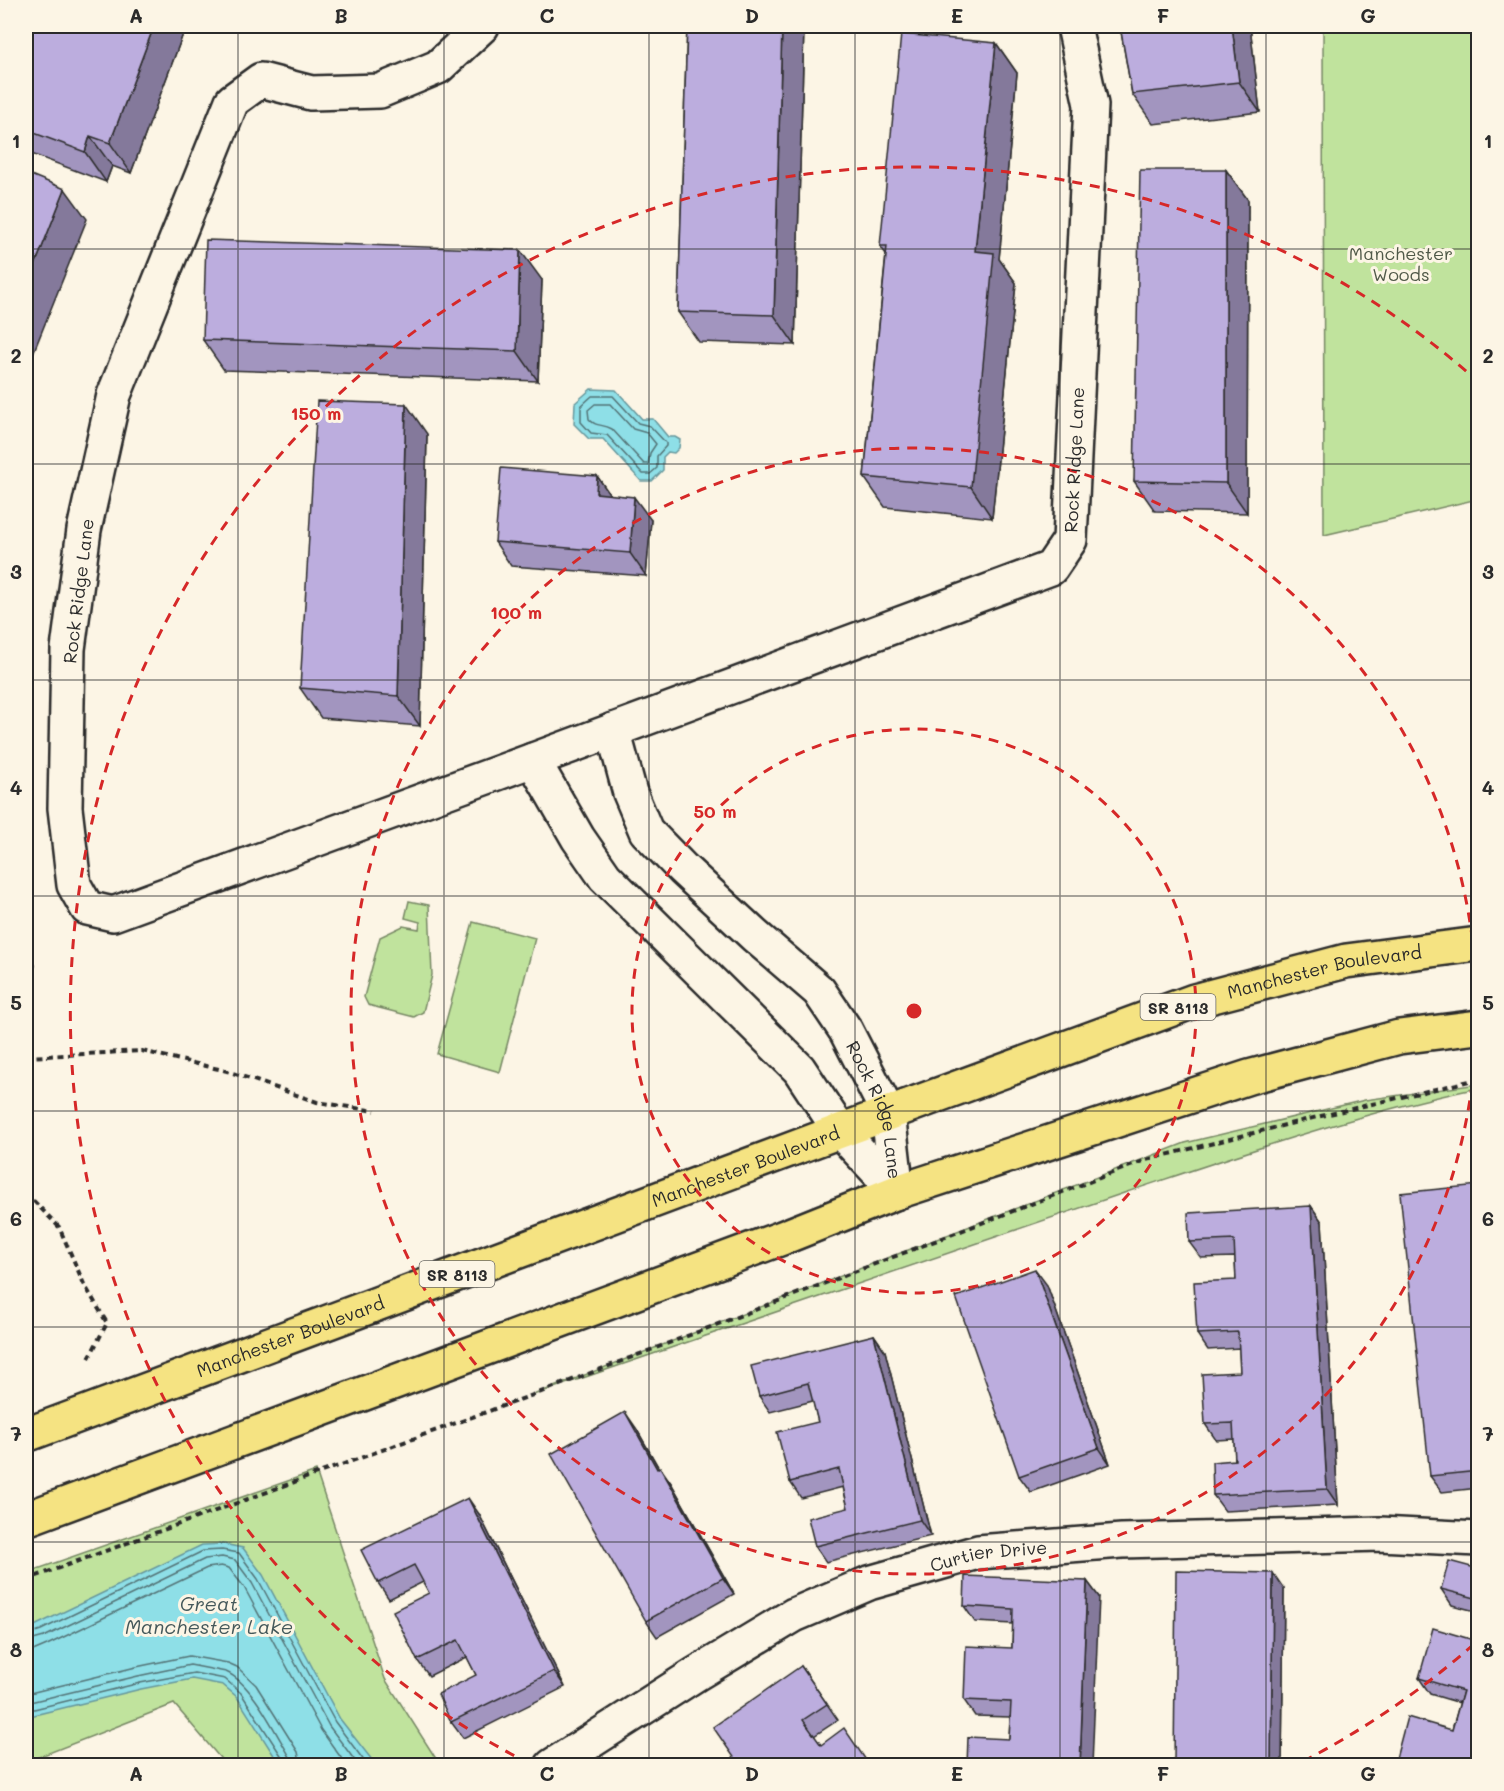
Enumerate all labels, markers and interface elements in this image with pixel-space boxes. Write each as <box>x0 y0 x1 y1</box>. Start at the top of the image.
text: A <box>129 2 143 28</box>
text: B <box>334 2 348 28</box>
text: C <box>540 2 555 28</box>
text: D <box>745 2 759 28</box>
text: E <box>951 2 963 28</box>
text: F <box>1157 2 1170 28</box>
text: G <box>1360 2 1376 28</box>
text: 1 <box>12 127 20 153</box>
text: 1 <box>1484 127 1492 153</box>
park label: Manchester Woods <box>1349 241 1453 286</box>
text: 2 <box>10 342 22 368</box>
text: 2 <box>1482 342 1494 368</box>
street label: Rock Ridge Lane <box>1058 387 1089 533</box>
text: 150 m <box>291 401 341 425</box>
street label: Rock Ridge Lane <box>57 517 99 665</box>
text: 3 <box>10 558 22 584</box>
text: 3 <box>1482 558 1494 584</box>
text: 100 m <box>490 600 542 624</box>
text: 4 <box>10 774 23 800</box>
text: 4 <box>1482 774 1495 800</box>
text: 50 m <box>694 799 736 823</box>
street label: Manchester Boulevard <box>1224 939 1423 1004</box>
text: 5 <box>10 989 22 1015</box>
text: 5 <box>1482 989 1494 1015</box>
road number: SR 8113 <box>1140 994 1216 1020</box>
centre of rings <box>904 1001 924 1021</box>
street label: Rock Ridge Lane <box>841 1037 907 1180</box>
street label: Manchester Boulevard <box>648 1120 843 1212</box>
text: 6 <box>10 1205 22 1231</box>
text: 6 <box>1482 1205 1494 1231</box>
road number: SR 8113 <box>420 1261 494 1287</box>
street label: Manchester Boulevard <box>193 1290 387 1382</box>
text: 7 <box>10 1420 22 1446</box>
text: 7 <box>1482 1420 1494 1446</box>
street label: Curtier Drive <box>927 1535 1048 1577</box>
water label: Great Manchester Lake <box>125 1590 293 1639</box>
text: 8 <box>10 1636 22 1662</box>
text: 8 <box>1482 1636 1494 1662</box>
text: A <box>129 1760 143 1786</box>
text: B <box>334 1760 348 1786</box>
text: C <box>540 1760 555 1786</box>
text: D <box>745 1760 759 1786</box>
text: E <box>951 1760 963 1786</box>
text: F <box>1157 1760 1170 1786</box>
text: G <box>1360 1760 1376 1786</box>

